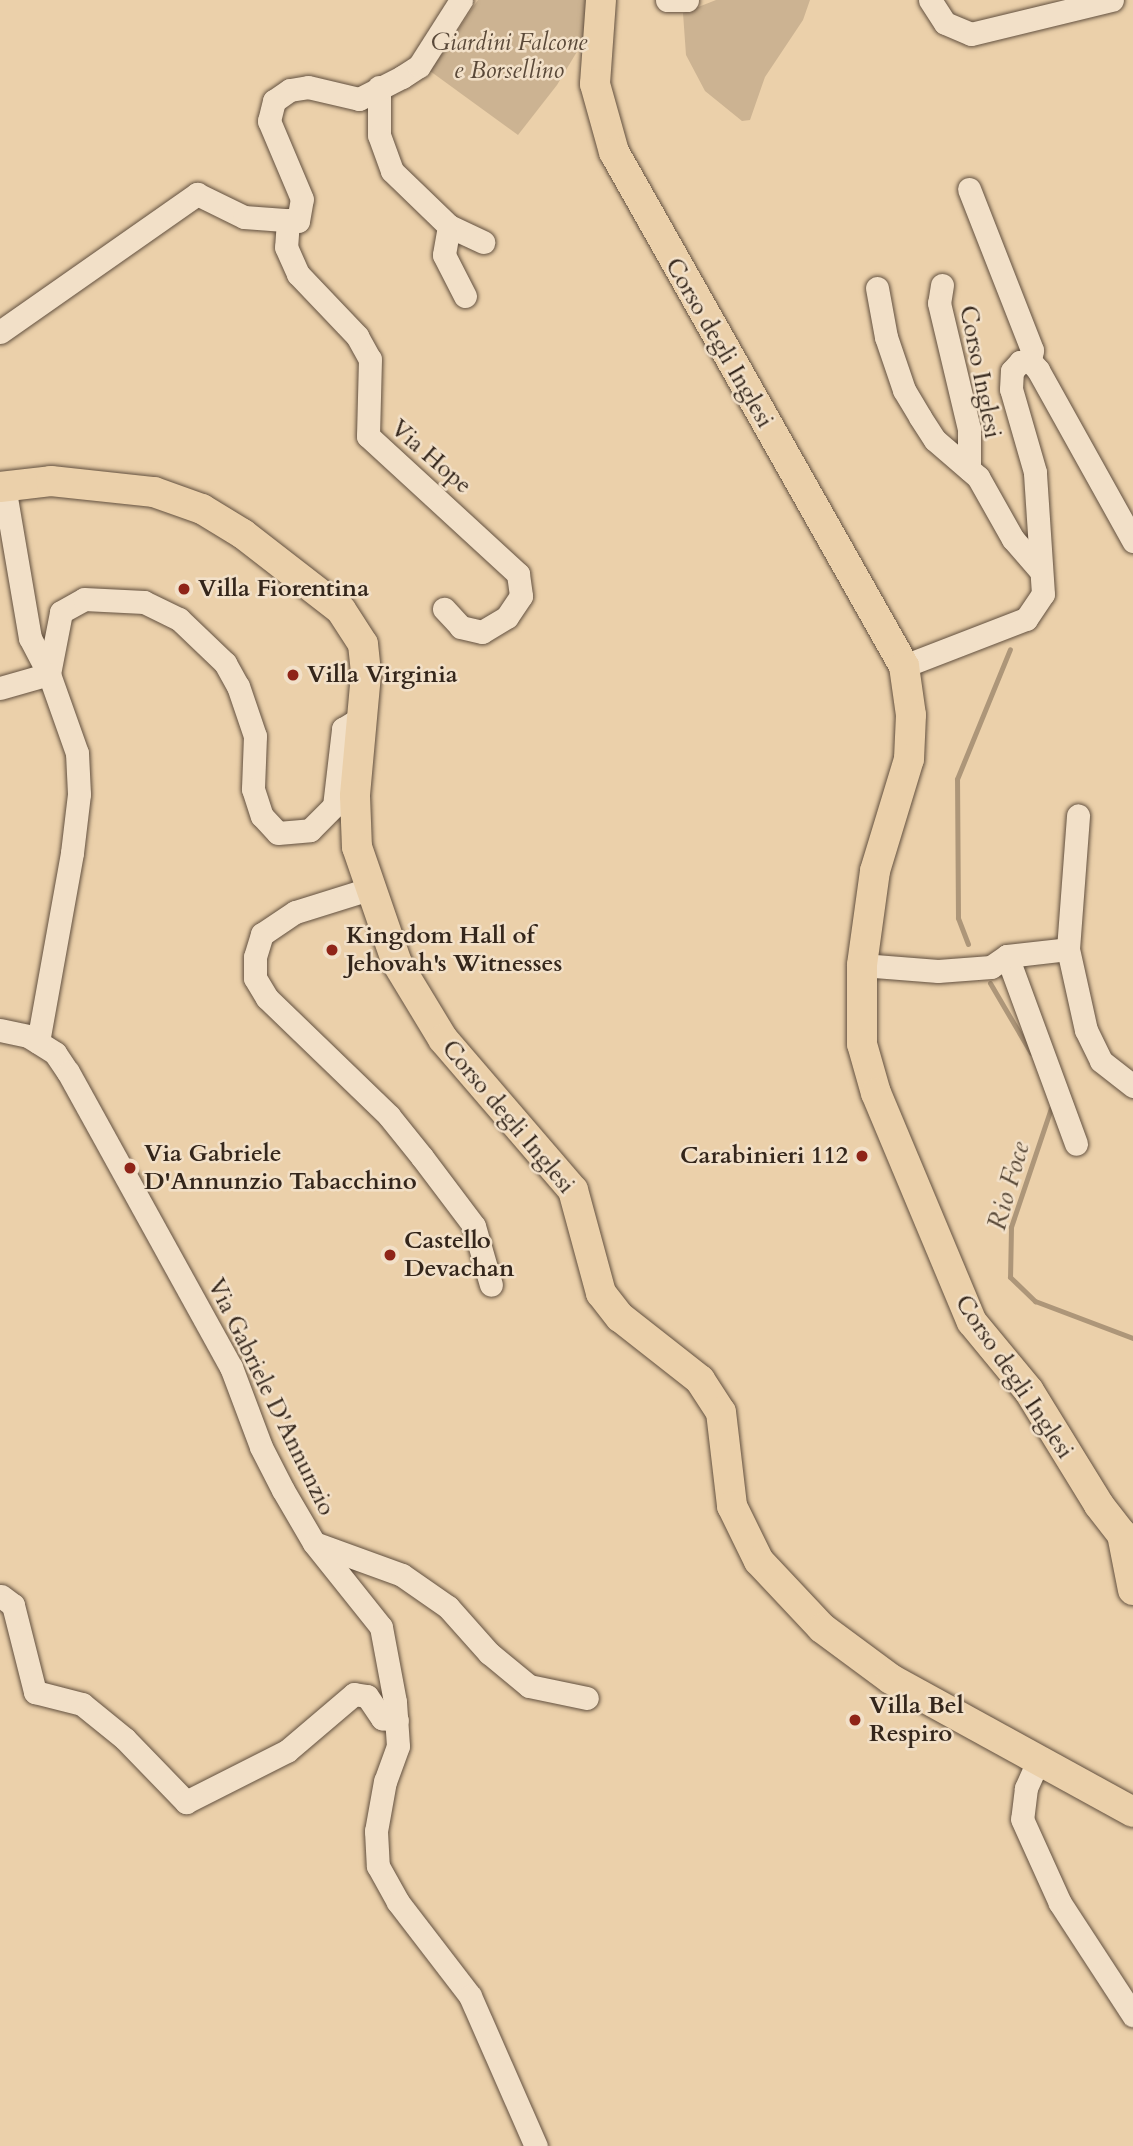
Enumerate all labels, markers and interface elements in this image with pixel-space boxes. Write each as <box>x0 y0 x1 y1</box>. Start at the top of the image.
park label: Giardini Falcone e Borsellino <box>431 29 587 85</box>
street label: Corso degli Inglesi <box>659 253 779 433</box>
street label: Corso Inglesi <box>953 303 1007 441</box>
street label: Via Hope <box>385 414 477 500</box>
place label: Villa Fiorentina <box>198 575 369 603</box>
marker: Villa Fiorentina <box>176 581 192 597</box>
place label: Villa Virginia <box>307 661 458 689</box>
marker: Villa Virginia <box>285 667 301 683</box>
place label: Kingdom Hall of Jehovah's Witnesses <box>346 922 562 978</box>
marker: Kingdom Hall of Jehovah's Witnesses <box>324 942 340 958</box>
street label: Corso degli Inglesi <box>436 1035 580 1199</box>
water label: Rio Foce <box>982 1138 1036 1234</box>
place label: Via Gabriele D'Annunzio Tabacchino <box>144 1140 417 1196</box>
place label: Carabinieri 112 <box>680 1142 848 1170</box>
marker: Carabinieri 112 <box>854 1148 870 1164</box>
marker: Via Gabriele D'Annunzio Tabacchino <box>122 1160 138 1176</box>
place label: Castello Devachan <box>404 1227 514 1283</box>
marker: Castello Devachan <box>382 1247 398 1263</box>
street label: Via Gabriele D'Annunzio <box>201 1274 341 1520</box>
street label: Corso degli Inglesi <box>949 1290 1079 1464</box>
place label: Villa Bel Respiro <box>869 1692 964 1748</box>
marker: Villa Bel Respiro <box>847 1712 863 1728</box>

